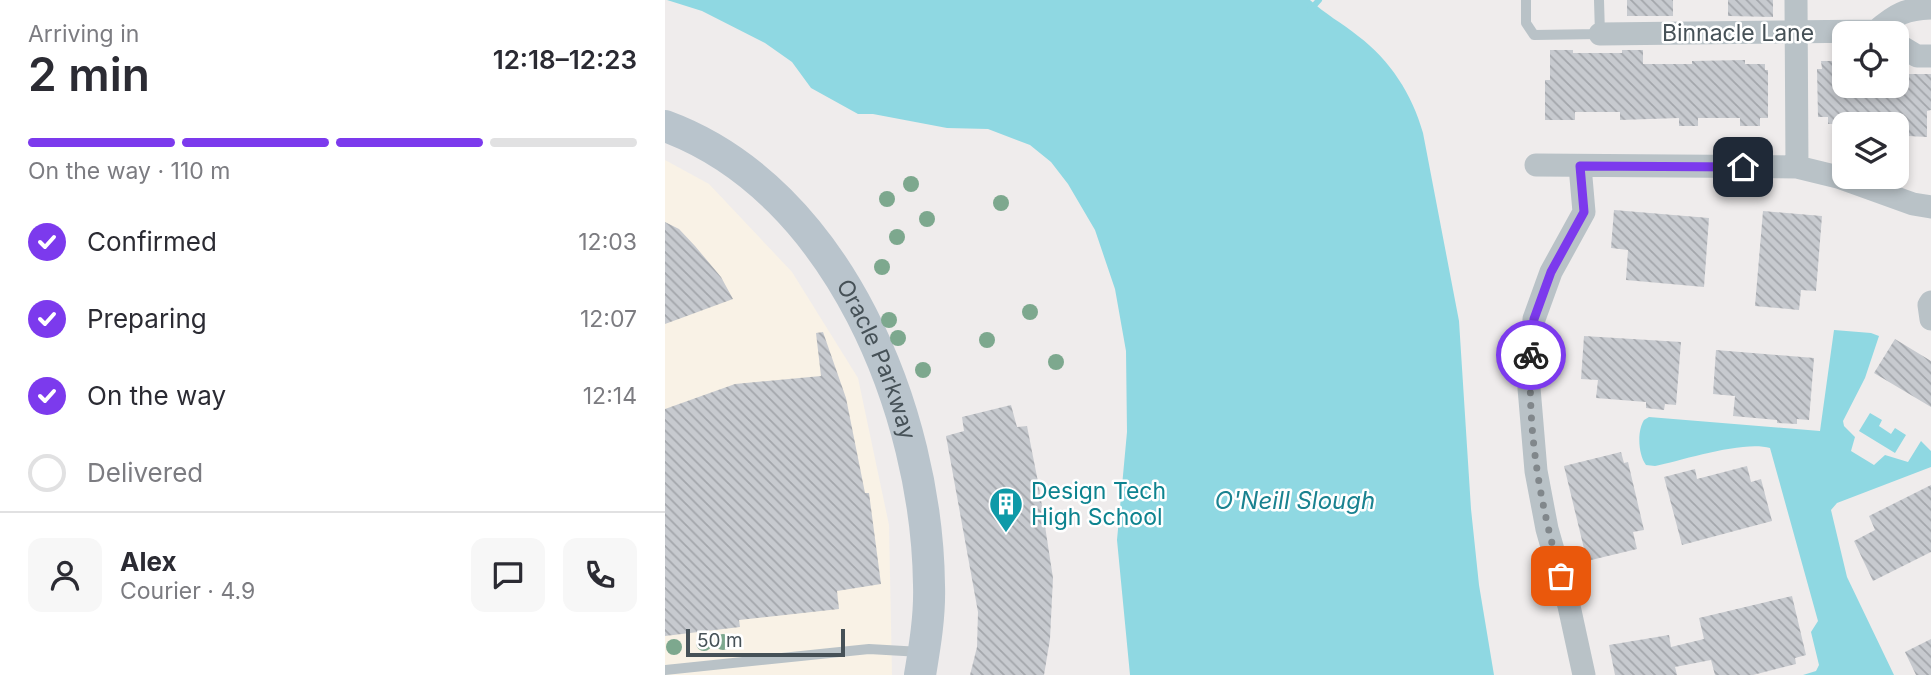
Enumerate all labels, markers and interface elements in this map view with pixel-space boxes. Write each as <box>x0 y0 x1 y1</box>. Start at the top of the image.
street label: Binnacle Lane <box>1662 19 1814 47</box>
text: Arriving in <box>28 20 139 48</box>
map controls <box>1832 21 1909 189</box>
button: locate <box>1832 21 1909 98</box>
text: 12:18–12:23 <box>493 44 637 75</box>
text: 2 min <box>28 46 150 102</box>
button: layers <box>1832 112 1909 189</box>
pin <box>1713 137 1773 197</box>
icon: home <box>1724 148 1762 186</box>
text: On the way · 110 m <box>28 157 230 185</box>
icon: check <box>28 223 66 261</box>
text: Confirmed <box>87 226 217 257</box>
text: 12:03 <box>578 228 637 256</box>
street label: Oracle Parkway <box>831 274 922 443</box>
icon: check <box>28 300 66 338</box>
text: Preparing <box>87 303 207 334</box>
text: 12:07 <box>580 305 637 333</box>
courier <box>1496 320 1566 390</box>
icon: bike <box>1512 336 1550 374</box>
icon: check <box>28 377 66 415</box>
text: On the way <box>87 380 226 411</box>
text: 12:14 <box>583 382 637 410</box>
text: Delivered <box>87 457 203 488</box>
place label: Design Tech High School <box>1031 477 1166 531</box>
building icon: Design Tech High School <box>987 485 1025 534</box>
water label: O'Neill Slough <box>1215 486 1375 515</box>
button: person <box>28 538 102 612</box>
button: chat <box>471 538 545 612</box>
button: phone <box>563 538 637 612</box>
text: Alex <box>120 546 177 577</box>
pin <box>1531 546 1591 606</box>
icon: bag <box>1542 557 1580 595</box>
text: Courier · 4.9 <box>120 577 255 605</box>
scale bar <box>686 626 845 658</box>
text: 50 m <box>697 629 743 652</box>

